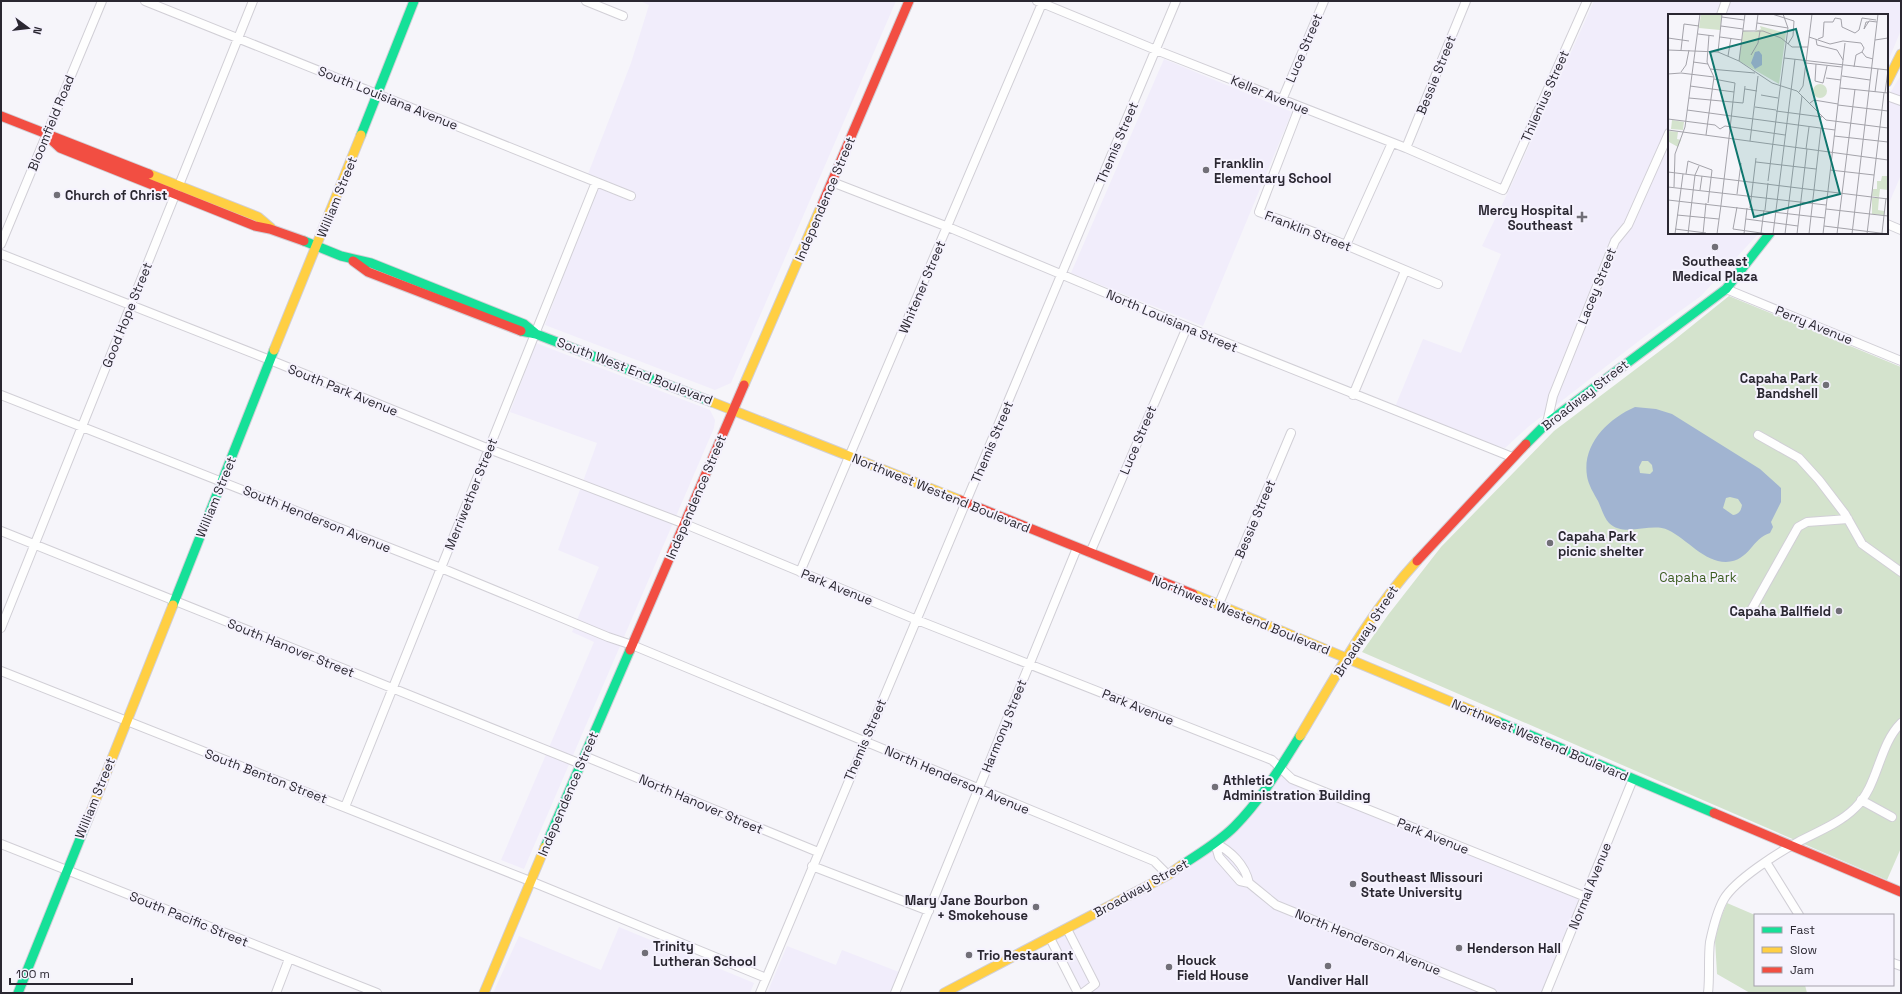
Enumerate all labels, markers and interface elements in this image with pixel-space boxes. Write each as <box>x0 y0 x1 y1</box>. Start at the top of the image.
north arrow <box>8 8 48 48</box>
street label: Luce Street <box>1282 11 1326 85</box>
inset map <box>1668 14 1888 234</box>
text: N <box>30 25 45 36</box>
street label: Bessie Street <box>1412 33 1460 117</box>
street label: Thilenius Street <box>1517 47 1573 145</box>
street label: South Louisiana Avenue <box>316 62 460 134</box>
street label: Keller Avenue <box>1228 71 1312 119</box>
street label: Bloomfield Road <box>24 73 78 173</box>
street label: Themis Street <box>1092 99 1142 187</box>
street label: Independence Street <box>791 134 859 264</box>
street label: William Street <box>313 154 361 240</box>
place label: Franklin Elementary School <box>1214 155 1331 187</box>
marker: Franklin Elementary School <box>1201 165 1211 175</box>
place label: Church of Christ <box>65 187 168 204</box>
marker: Church of Christ <box>52 190 62 200</box>
place label: Mercy Hospital Southeast <box>1478 202 1573 234</box>
street label: Franklin Street <box>1262 207 1354 255</box>
marker: Mercy Hospital Southeast <box>1576 211 1588 223</box>
street label: Whitener Street <box>895 238 949 336</box>
marker: Southeast Medical Plaza <box>1710 242 1720 252</box>
street label: Lacey Street <box>1574 245 1620 327</box>
place label: Southeast Medical Plaza <box>1672 253 1758 285</box>
street label: Good Hope Street <box>98 260 156 370</box>
street label: North Louisiana Street <box>1104 286 1240 356</box>
street label: Perry Avenue <box>1773 302 1855 348</box>
street label: South West End Boulevard <box>555 333 715 409</box>
street label: Broadway Street <box>1538 356 1632 434</box>
street label: South Park Avenue <box>285 360 401 420</box>
place label: Capaha Park Bandshell <box>1740 370 1819 402</box>
marker: Capaha Park Bandshell <box>1821 380 1831 390</box>
street label: Themis Street <box>967 398 1017 486</box>
street label: Luce Street <box>1116 403 1160 477</box>
street label: Independence Street <box>662 432 730 562</box>
street label: Merriwether Street <box>441 436 501 552</box>
street label: Northwest Westend Boulevard <box>849 449 1033 537</box>
street label: William Street <box>192 454 240 540</box>
street label: Bessie Street <box>1231 477 1279 561</box>
street label: South Henderson Avenue <box>240 481 394 557</box>
place label: Capaha Park picnic shelter <box>1558 528 1644 560</box>
marker: Capaha Park picnic shelter <box>1545 538 1555 548</box>
street label: Park Avenue <box>799 565 875 609</box>
park label: Capaha Park <box>1659 569 1737 586</box>
street label: Northwest Westend Boulevard <box>1149 571 1333 659</box>
street label: Broadway Street <box>1330 582 1402 680</box>
place label: Capaha Ballfield <box>1729 603 1831 620</box>
marker: Capaha Ballfield <box>1834 606 1844 616</box>
street label: South Hanover Street <box>225 615 357 681</box>
street label: Harmony Street <box>978 677 1030 775</box>
street label: Park Avenue <box>1100 685 1176 729</box>
street label: Northwest Westend Boulevard <box>1449 695 1631 785</box>
street label: Themis Street <box>840 696 890 784</box>
street label: Independence Street <box>534 729 602 859</box>
street label: North Henderson Avenue <box>882 742 1032 818</box>
street label: South Benton Street <box>202 745 330 807</box>
street label: William Street <box>71 755 119 841</box>
street label: North Hanover Street <box>636 770 766 838</box>
place label: Athletic Administration Building <box>1223 772 1370 804</box>
marker: Athletic Administration Building <box>1210 782 1220 792</box>
street label: Park Avenue <box>1395 814 1471 858</box>
street label: Normal Avenue <box>1565 840 1615 932</box>
street label: Broadway Street <box>1091 855 1191 921</box>
place label: Southeast Missouri State University <box>1361 869 1483 901</box>
marker: Southeast Missouri State University <box>1348 879 1358 889</box>
street label: South Pacific Street <box>127 887 251 951</box>
place label: Mary Jane Bourbon + Smokehouse <box>905 892 1028 924</box>
marker: Mary Jane Bourbon + Smokehouse <box>1031 902 1041 912</box>
street label: North Henderson Avenue <box>1293 905 1443 979</box>
legend <box>1754 914 1894 986</box>
text: Fast <box>1790 922 1815 938</box>
place label: Trinity Lutheran School <box>653 938 756 970</box>
place label: Henderson Hall <box>1467 940 1561 957</box>
text: Slow <box>1790 942 1817 958</box>
marker: Henderson Hall <box>1454 943 1464 953</box>
place label: Trio Restaurant <box>977 947 1074 964</box>
marker: Trinity Lutheran School <box>640 948 650 958</box>
marker: Trio Restaurant <box>964 950 974 960</box>
place label: Houck Field House <box>1177 952 1249 984</box>
scale bar <box>10 960 132 986</box>
marker: Vandiver Hall <box>1323 961 1333 971</box>
marker: Houck Field House <box>1164 962 1174 972</box>
text: Jam <box>1790 962 1814 978</box>
text: 100 m <box>16 966 50 982</box>
place label: Vandiver Hall <box>1288 972 1368 989</box>

